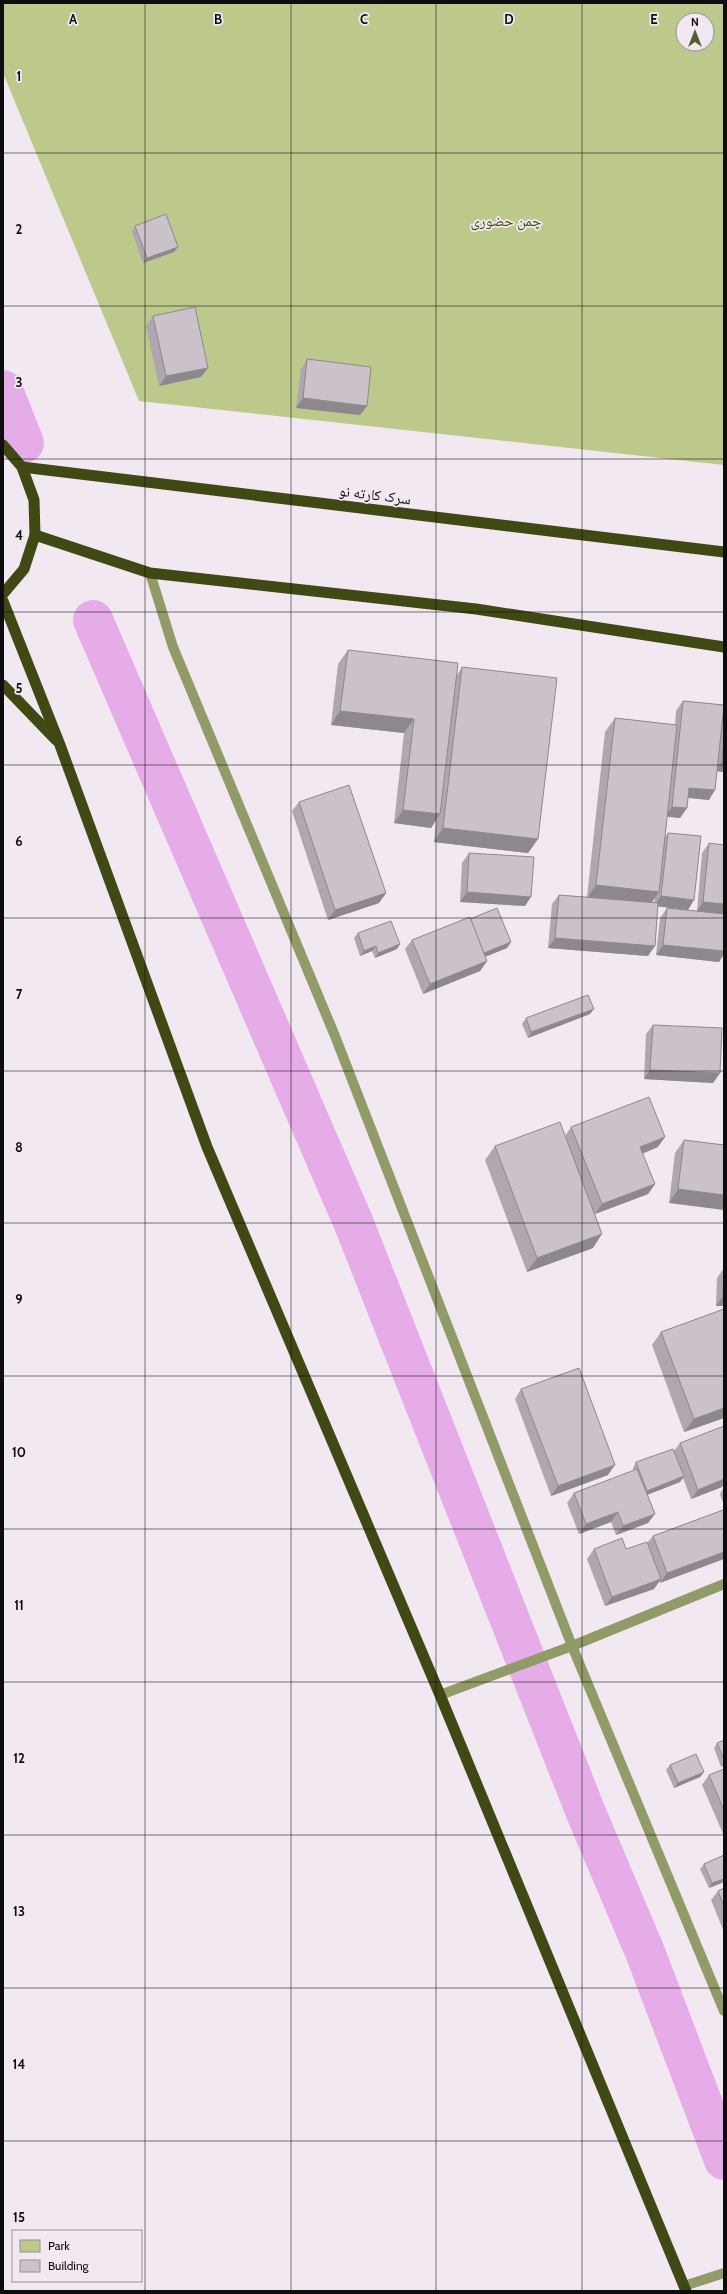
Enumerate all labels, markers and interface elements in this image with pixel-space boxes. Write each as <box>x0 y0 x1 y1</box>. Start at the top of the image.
text: A <box>69 11 78 27</box>
text: B <box>214 11 222 27</box>
text: C <box>360 11 368 27</box>
text: D <box>504 11 514 27</box>
text: E <box>650 11 658 27</box>
north arrow <box>675 12 715 52</box>
text: N <box>691 15 699 29</box>
text: 1 <box>17 68 21 84</box>
park label: چمن حضوری <box>470 212 542 231</box>
text: 2 <box>16 221 23 237</box>
text: 3 <box>15 374 23 390</box>
street label: سرک کارته نو <box>338 482 412 508</box>
text: 4 <box>15 527 23 543</box>
text: 5 <box>16 680 23 696</box>
text: 6 <box>15 833 23 849</box>
text: 7 <box>16 986 23 1002</box>
text: 8 <box>15 1139 23 1155</box>
text: 9 <box>15 1291 23 1307</box>
text: 10 <box>12 1444 26 1460</box>
text: 11 <box>14 1597 24 1613</box>
text: 12 <box>13 1750 25 1766</box>
text: 13 <box>13 1903 25 1919</box>
text: 14 <box>13 2056 25 2072</box>
text: 15 <box>13 2209 25 2225</box>
legend <box>12 2230 142 2282</box>
text: Park <box>48 2238 70 2253</box>
text: Building <box>48 2258 90 2273</box>

